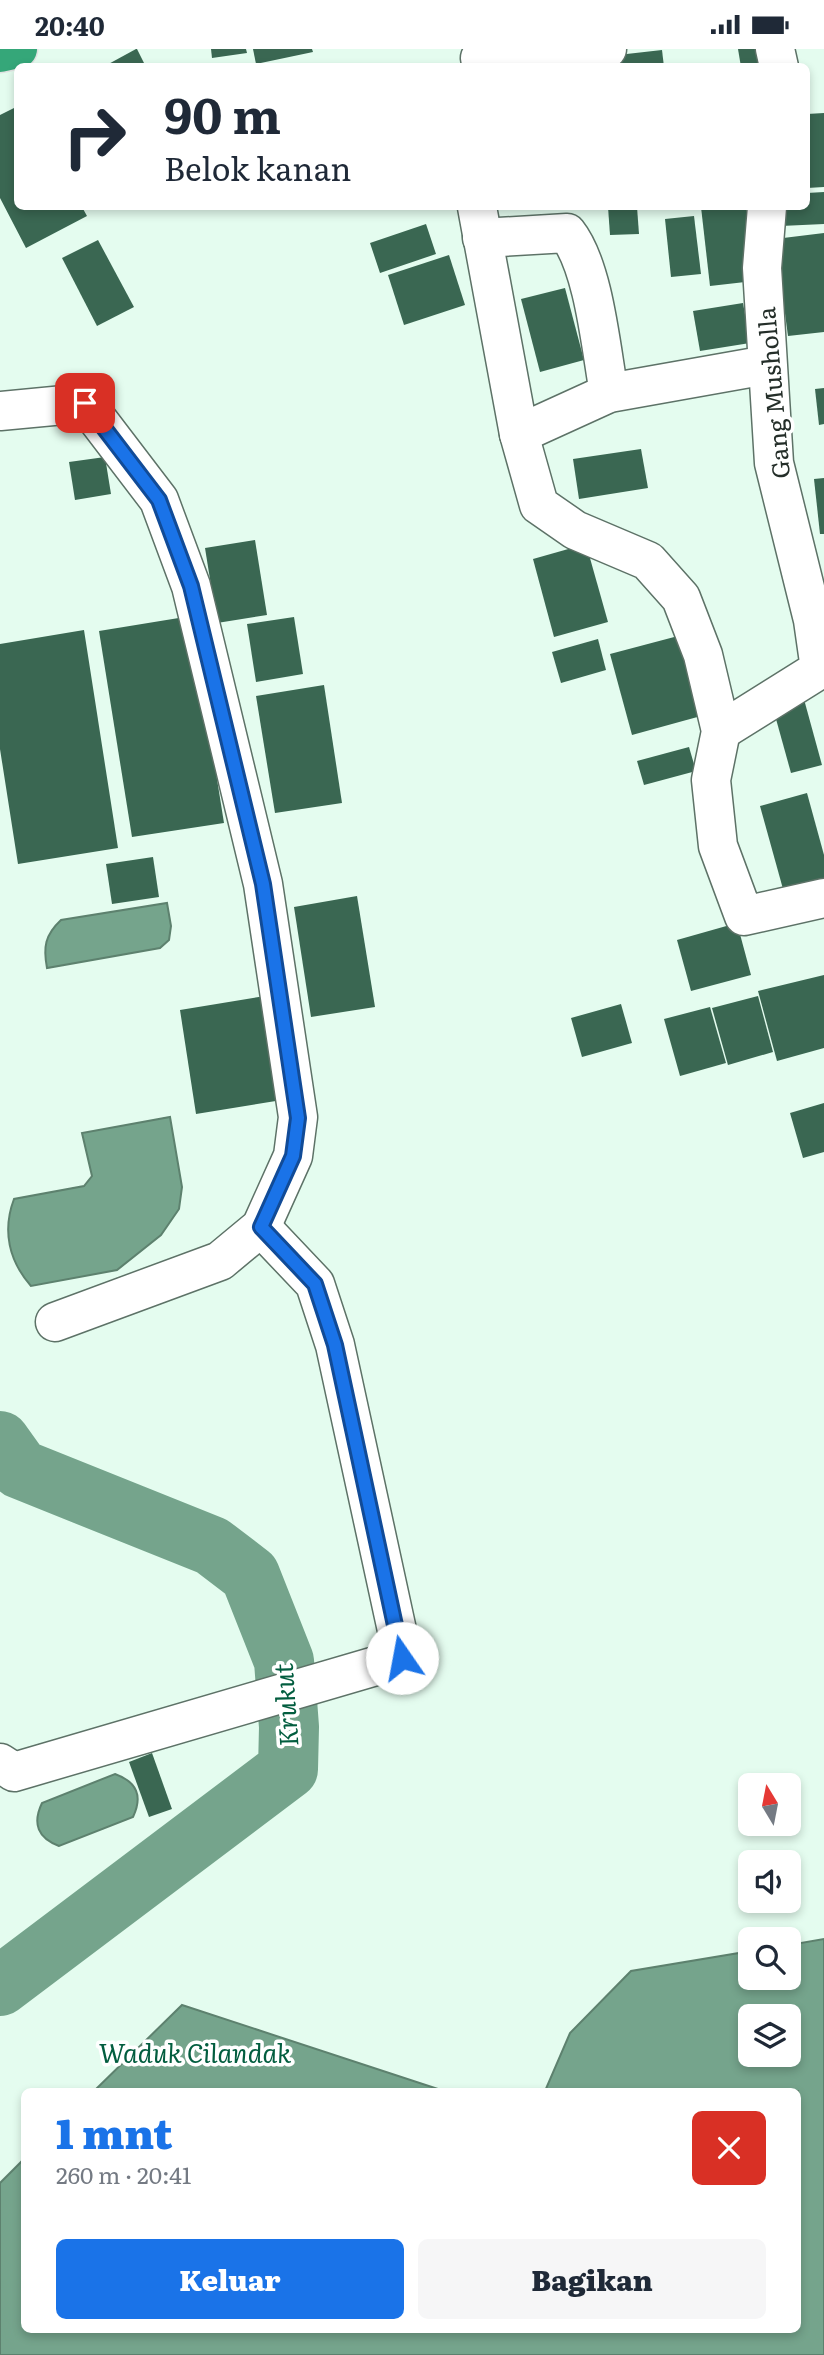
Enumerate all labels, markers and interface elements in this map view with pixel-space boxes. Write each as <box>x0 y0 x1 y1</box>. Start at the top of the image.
text: 20:40 <box>35 5 105 44</box>
text: 90 m <box>164 76 281 149</box>
icon: right <box>49 91 140 182</box>
text: Belok kanan <box>164 143 352 191</box>
street label: Gang Musholla <box>747 306 797 480</box>
pin <box>55 373 115 433</box>
icon: arrive <box>66 384 104 422</box>
position arrow <box>365 1621 439 1695</box>
water label: Krukut <box>262 1661 306 1748</box>
north arrow <box>738 1773 802 1836</box>
map controls <box>738 1773 801 2067</box>
button: sound <box>738 1850 801 1913</box>
button: search <box>738 1927 801 1990</box>
button: layers <box>738 2004 801 2067</box>
water label: Waduk Cilandak <box>99 2032 292 2071</box>
text: 1 mnt <box>56 2100 172 2162</box>
button: close <box>692 2111 766 2185</box>
text: 260 m · 20:41 <box>56 2157 191 2191</box>
button: Keluar <box>56 2239 404 2319</box>
button: Bagikan <box>418 2239 766 2319</box>

